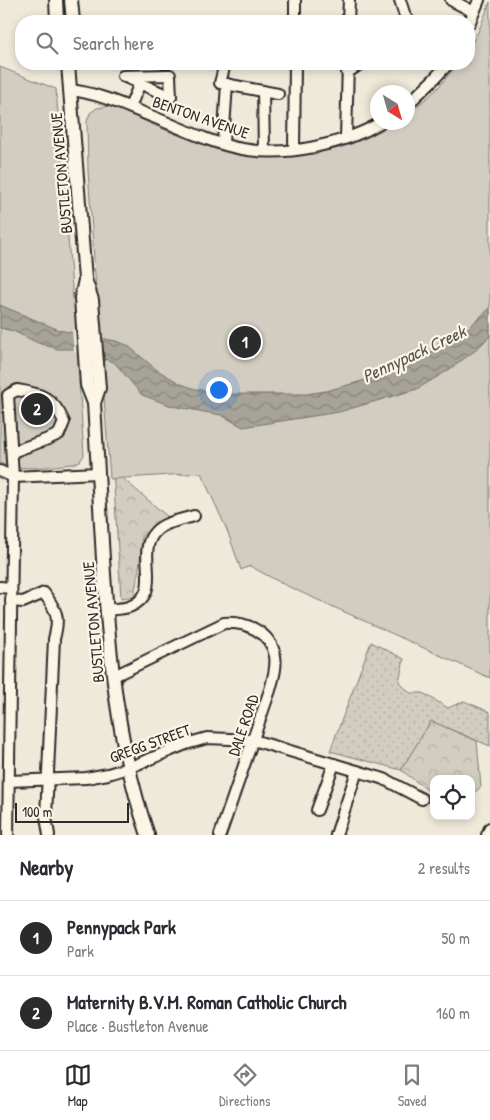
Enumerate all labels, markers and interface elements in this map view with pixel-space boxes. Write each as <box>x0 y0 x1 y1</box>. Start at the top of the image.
search box <box>15 15 475 70</box>
icon: search <box>33 29 61 57</box>
text: Search here <box>73 30 154 56</box>
north arrow <box>370 85 415 130</box>
street label: BENTON AVENUE <box>150 90 252 144</box>
street label: BUSTLETON AVENUE <box>45 111 77 235</box>
water label: Pennypack Creek <box>358 318 471 388</box>
pin: 1 <box>229 323 261 361</box>
your location <box>206 377 232 403</box>
pin: 2 <box>21 390 53 428</box>
street label: BUSTLETON AVENUE <box>77 560 109 684</box>
street label: DALE ROAD <box>222 691 264 759</box>
street label: GREGG STREET <box>106 718 194 768</box>
map controls <box>430 775 475 820</box>
button: locate <box>430 775 475 820</box>
scale bar <box>15 800 129 823</box>
text: 100 m <box>22 802 52 821</box>
text: Nearby <box>20 853 73 882</box>
text: 2 results <box>418 857 470 879</box>
text: Pennypack Park <box>67 914 176 940</box>
text: 1 <box>33 927 39 949</box>
text: 50 m <box>442 927 470 949</box>
text: Park <box>67 940 94 962</box>
text: Maternity B.V.M. Roman Catholic Church <box>67 989 347 1015</box>
text: 2 <box>32 1002 40 1024</box>
text: 160 m <box>436 1002 470 1024</box>
text: Place · Bustleton Avenue <box>67 1015 209 1037</box>
tab: Map <box>64 1061 92 1110</box>
tab: Directions <box>219 1061 270 1110</box>
tab: Saved <box>398 1061 426 1110</box>

